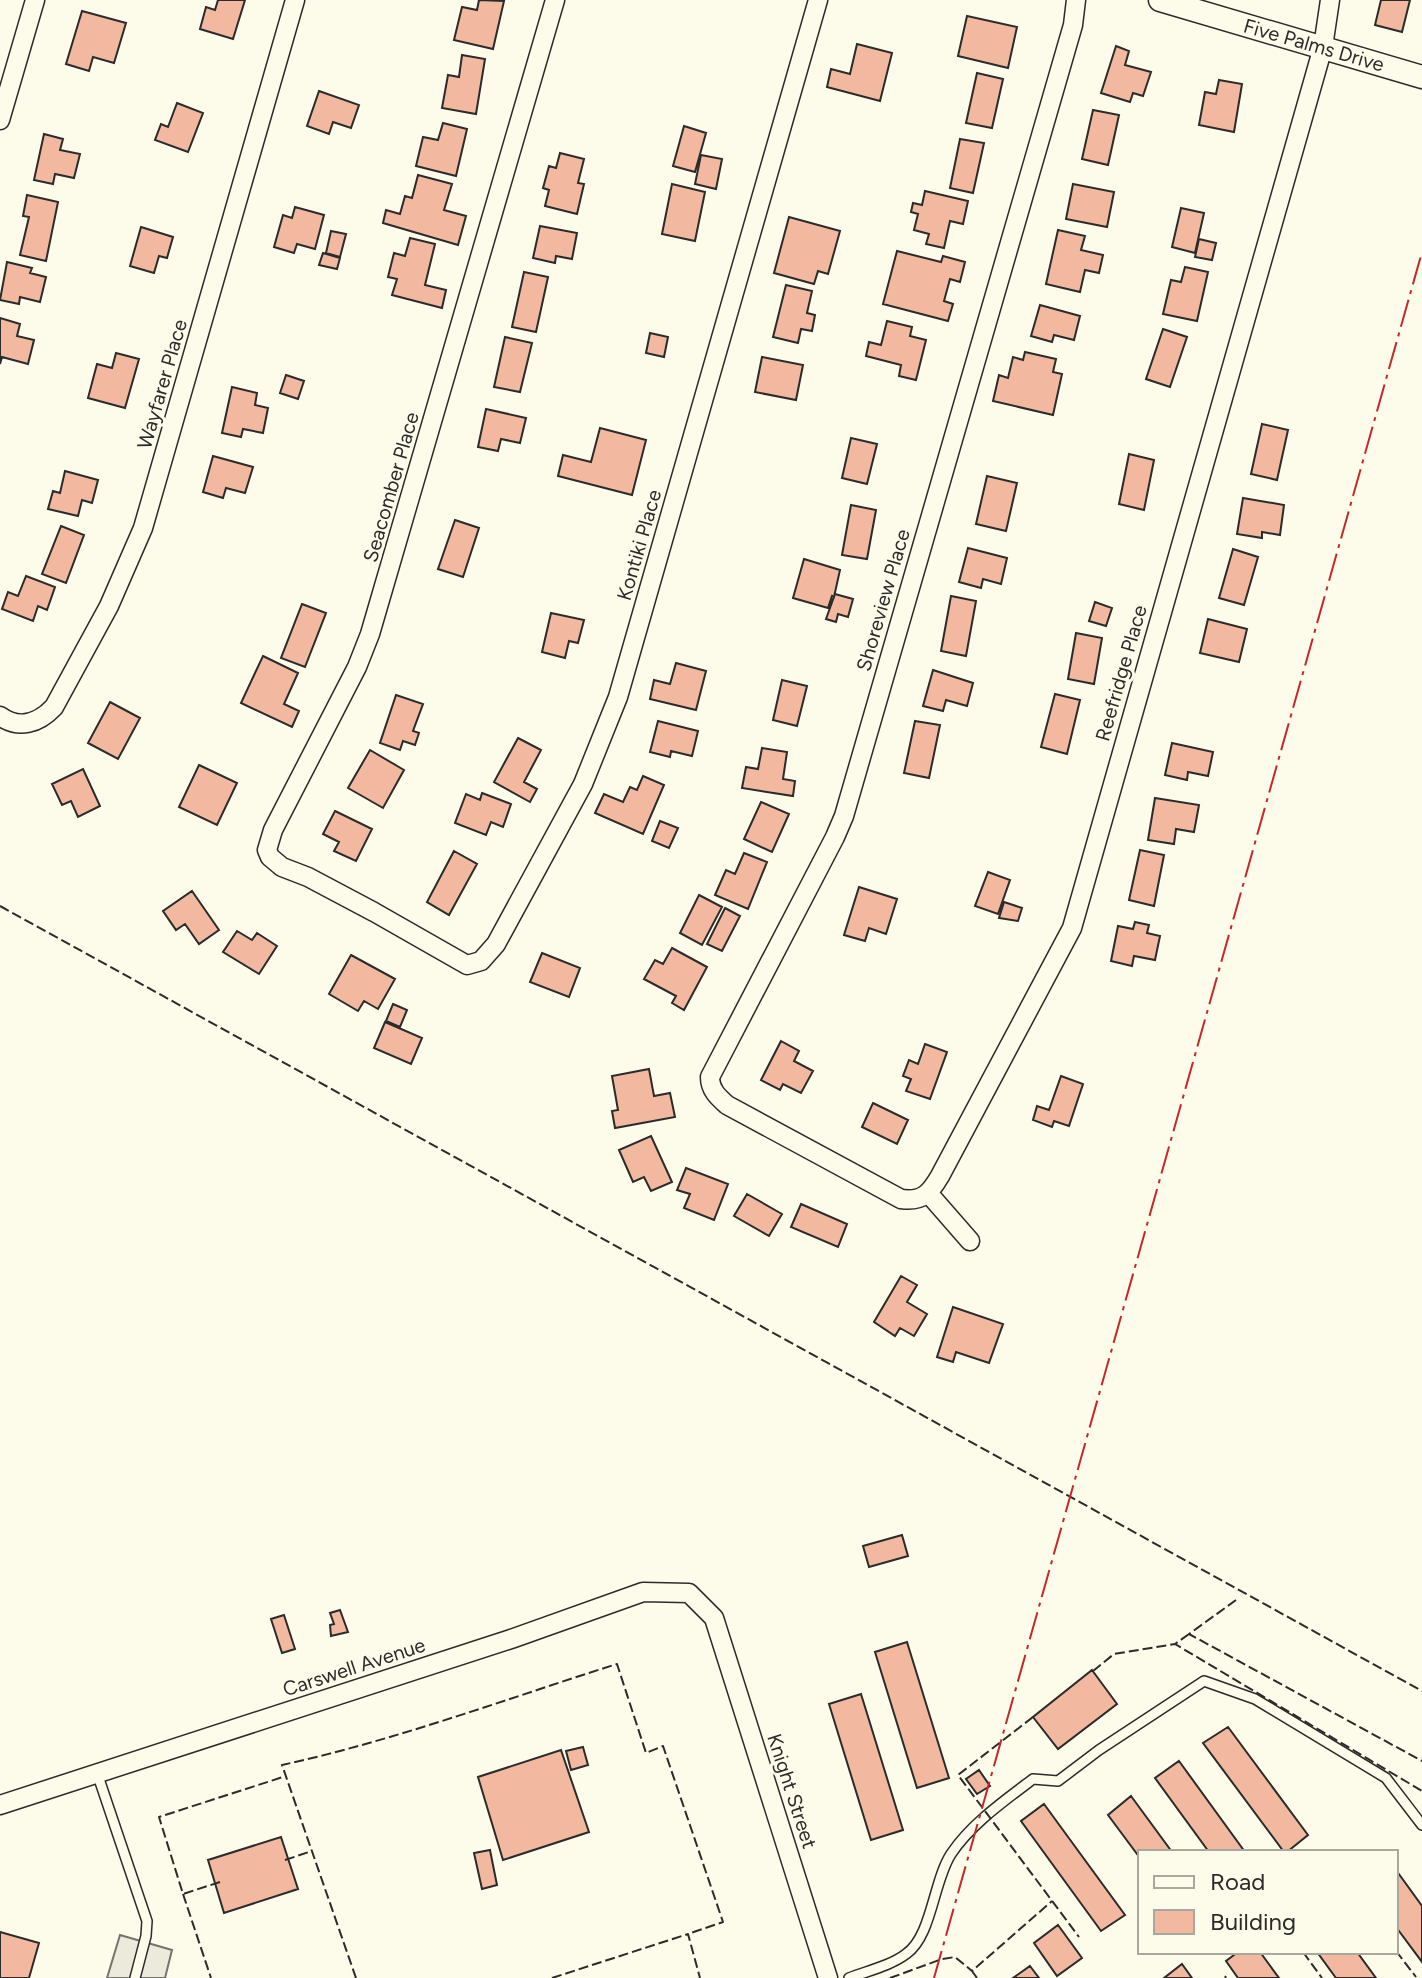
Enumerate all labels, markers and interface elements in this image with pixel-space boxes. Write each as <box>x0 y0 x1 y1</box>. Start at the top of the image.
street label: Five Palms Drive <box>1241 13 1387 77</box>
street label: Wayfarer Place <box>132 316 192 452</box>
street label: Seacomber Place <box>358 409 424 565</box>
street label: Kontiki Place <box>612 487 666 603</box>
street label: Shoreview Place <box>851 526 915 674</box>
street label: Reefridge Place <box>1090 602 1152 744</box>
street label: Carswell Avenue <box>280 1633 428 1701</box>
street label: Knight Street <box>762 1731 822 1851</box>
legend <box>1138 1850 1398 1954</box>
text: Road <box>1210 1867 1265 1896</box>
text: Building <box>1210 1907 1296 1936</box>

